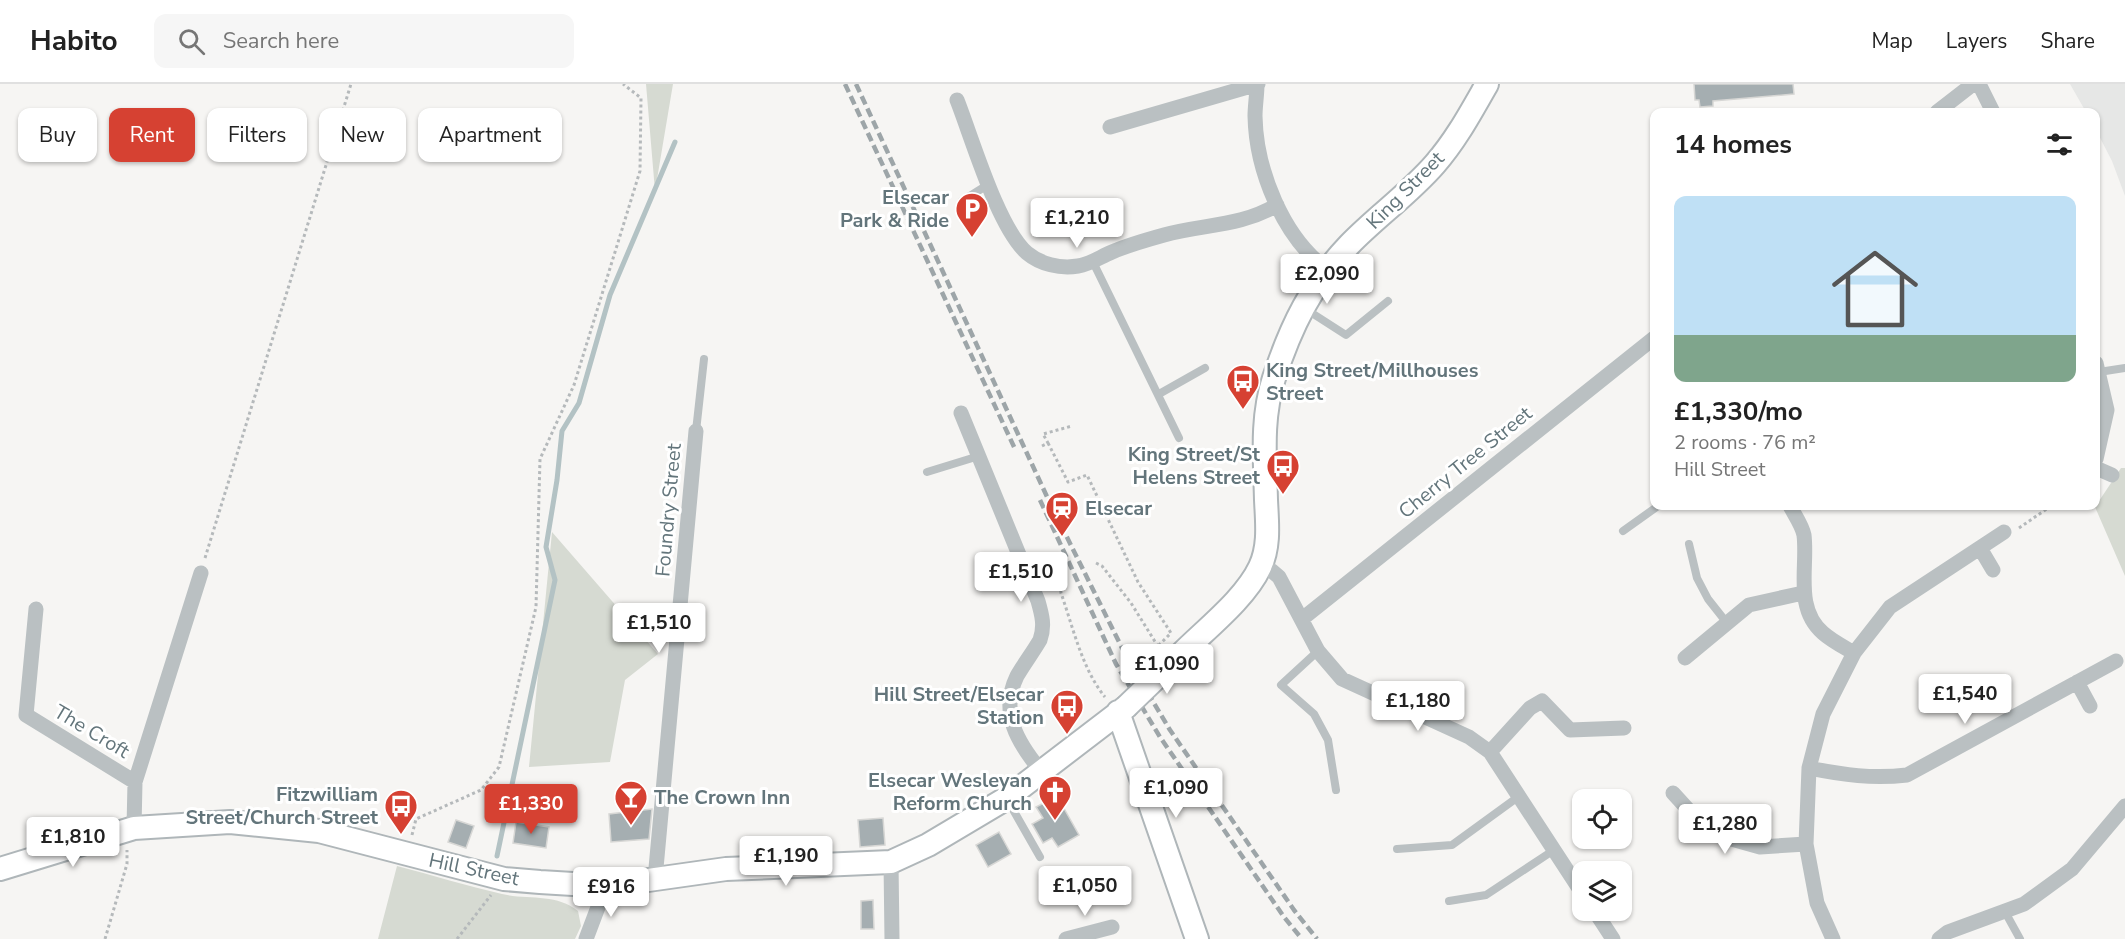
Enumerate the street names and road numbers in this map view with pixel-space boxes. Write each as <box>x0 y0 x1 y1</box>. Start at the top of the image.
street label: King Street <box>1360 145 1451 235</box>
street label: Cherry Tree Street <box>1393 400 1538 525</box>
street label: Foundry Street <box>649 441 688 578</box>
street label: The Croft <box>49 698 135 765</box>
street label: Hill Street <box>426 847 522 892</box>

